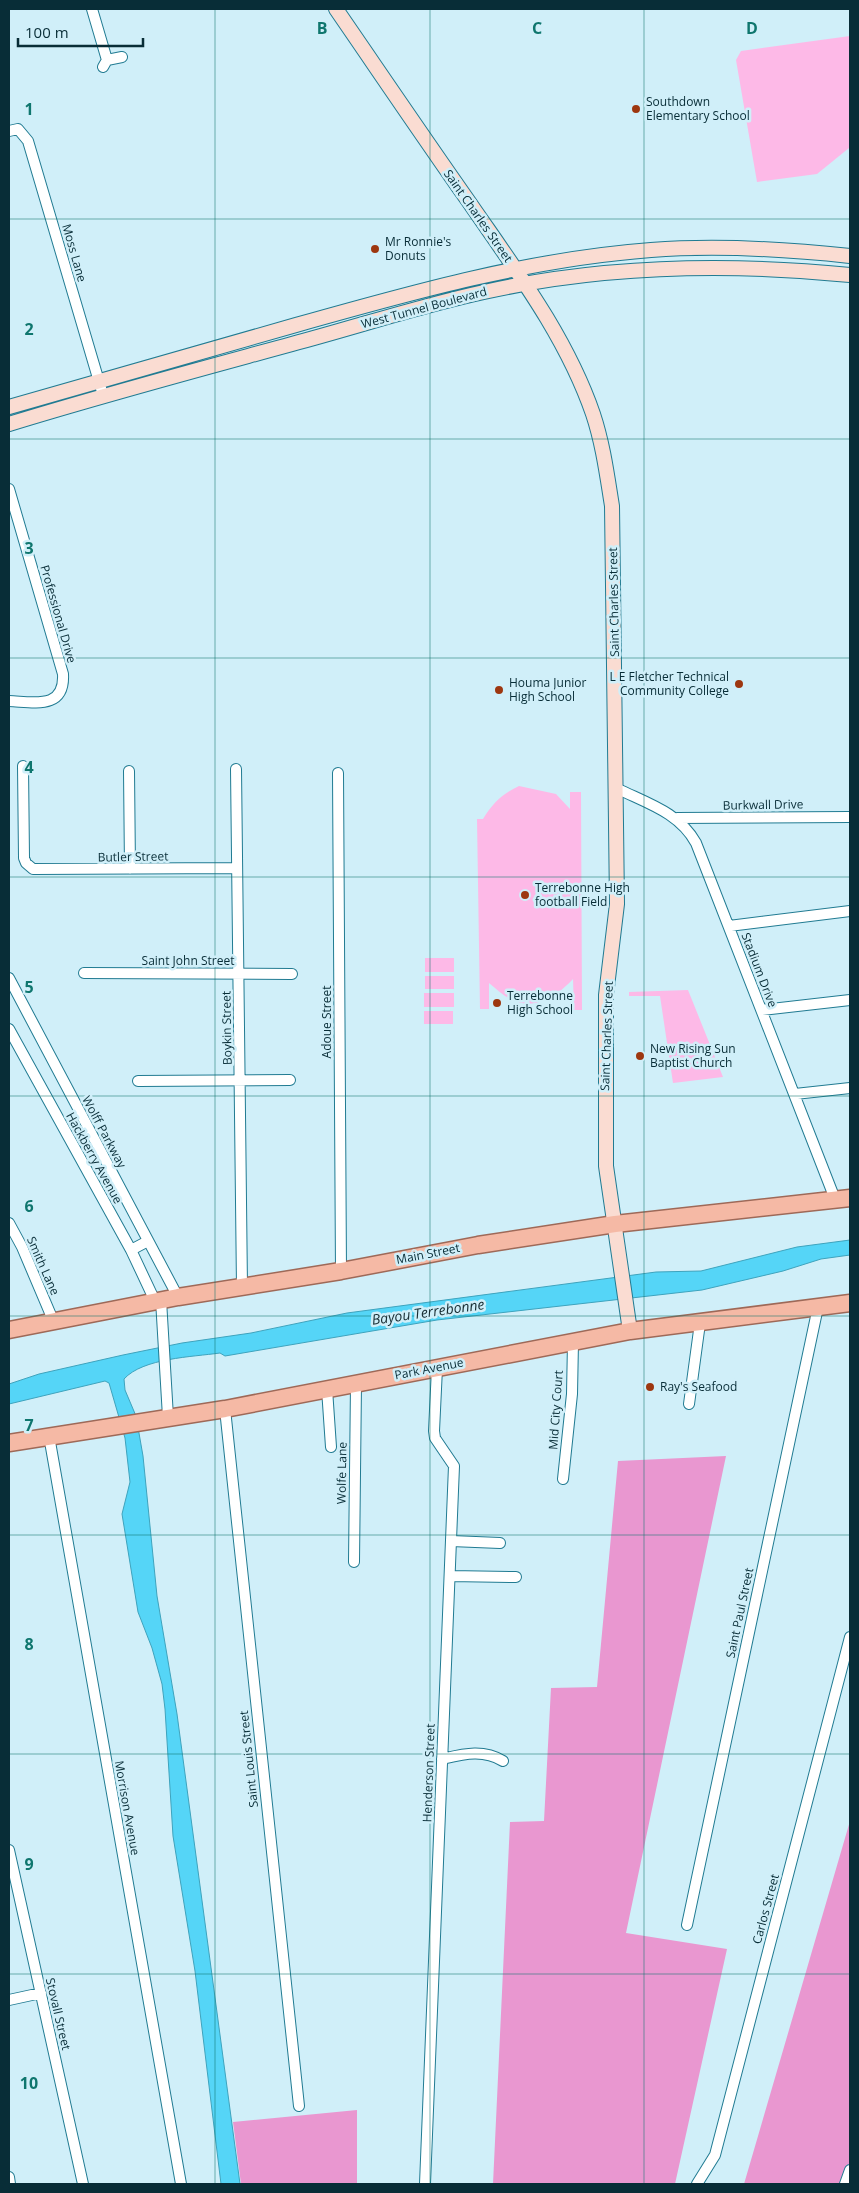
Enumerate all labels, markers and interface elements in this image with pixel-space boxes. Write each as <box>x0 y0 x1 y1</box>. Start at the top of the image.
scale bar <box>18 15 142 47</box>
text: B <box>317 17 327 39</box>
text: C <box>532 17 542 39</box>
text: D <box>746 17 758 39</box>
text: 100 m <box>25 22 69 42</box>
place label: Southdown Elementary School <box>646 93 750 124</box>
text: 1 <box>24 98 34 120</box>
marker: Southdown Elementary School <box>630 103 642 115</box>
street label: Saint Charles Street <box>440 166 517 265</box>
street label: Moss Lane <box>58 222 91 284</box>
place label: Mr Ronnie's Donuts <box>385 233 452 264</box>
marker: Mr Ronnie's Donuts <box>369 243 381 255</box>
street label: West Tunnel Boulevard <box>359 283 489 332</box>
text: 2 <box>24 318 34 340</box>
text: 3 <box>24 537 34 559</box>
street label: Saint Charles Street <box>604 547 623 657</box>
street label: Professional Drive <box>36 563 81 665</box>
place label: L E Fletcher Technical Community College <box>609 668 729 699</box>
place label: Houma Junior High School <box>509 674 587 705</box>
marker: L E Fletcher Technical Community College <box>733 678 745 690</box>
marker: Houma Junior High School <box>493 684 505 696</box>
text: 4 <box>24 756 34 778</box>
street label: Burkwall Drive <box>722 795 804 814</box>
street label: Butler Street <box>97 847 168 866</box>
place label: Terrebonne High football Field <box>535 879 630 910</box>
marker: Terrebonne High football Field <box>519 889 531 901</box>
street label: Stadium Drive <box>737 930 782 1010</box>
street label: Saint John Street <box>142 952 234 969</box>
text: 5 <box>24 976 34 998</box>
street label: Saint Charles Street <box>596 981 617 1091</box>
street label: Adoue Street <box>318 986 335 1058</box>
place label: Terrebonne High School <box>507 987 573 1018</box>
street label: Boykin Street <box>217 991 236 1065</box>
marker: Terrebonne High School <box>491 997 503 1009</box>
place label: New Rising Sun Baptist Church <box>650 1040 736 1071</box>
marker: New Rising Sun Baptist Church <box>634 1050 646 1062</box>
street label: Wolff Parkway <box>78 1093 131 1172</box>
street label: Hackberry Avenue <box>62 1109 127 1207</box>
text: 6 <box>24 1195 34 1217</box>
street label: Smith Lane <box>23 1234 64 1298</box>
street label: Main Street <box>395 1239 461 1268</box>
water label: Bayou Terrebonne <box>370 1294 485 1329</box>
street label: Park Avenue <box>393 1353 465 1384</box>
street label: Mid City Court <box>544 1370 567 1450</box>
place label: Ray's Seafood <box>660 1378 737 1395</box>
marker: Ray's Seafood <box>644 1381 656 1393</box>
text: 7 <box>24 1414 34 1436</box>
street label: Wolfe Lane <box>332 1441 351 1504</box>
street label: Saint Paul Street <box>722 1566 757 1660</box>
text: 8 <box>24 1633 34 1655</box>
street label: Saint Louis Street <box>235 1710 262 1808</box>
street label: Henderson Street <box>418 1723 439 1823</box>
street label: Morrison Avenue <box>111 1759 144 1857</box>
text: 9 <box>24 1853 34 1875</box>
street label: Carlos Street <box>748 1872 783 1946</box>
street label: Stovall Street <box>42 1976 75 2052</box>
text: 10 <box>20 2072 38 2094</box>

